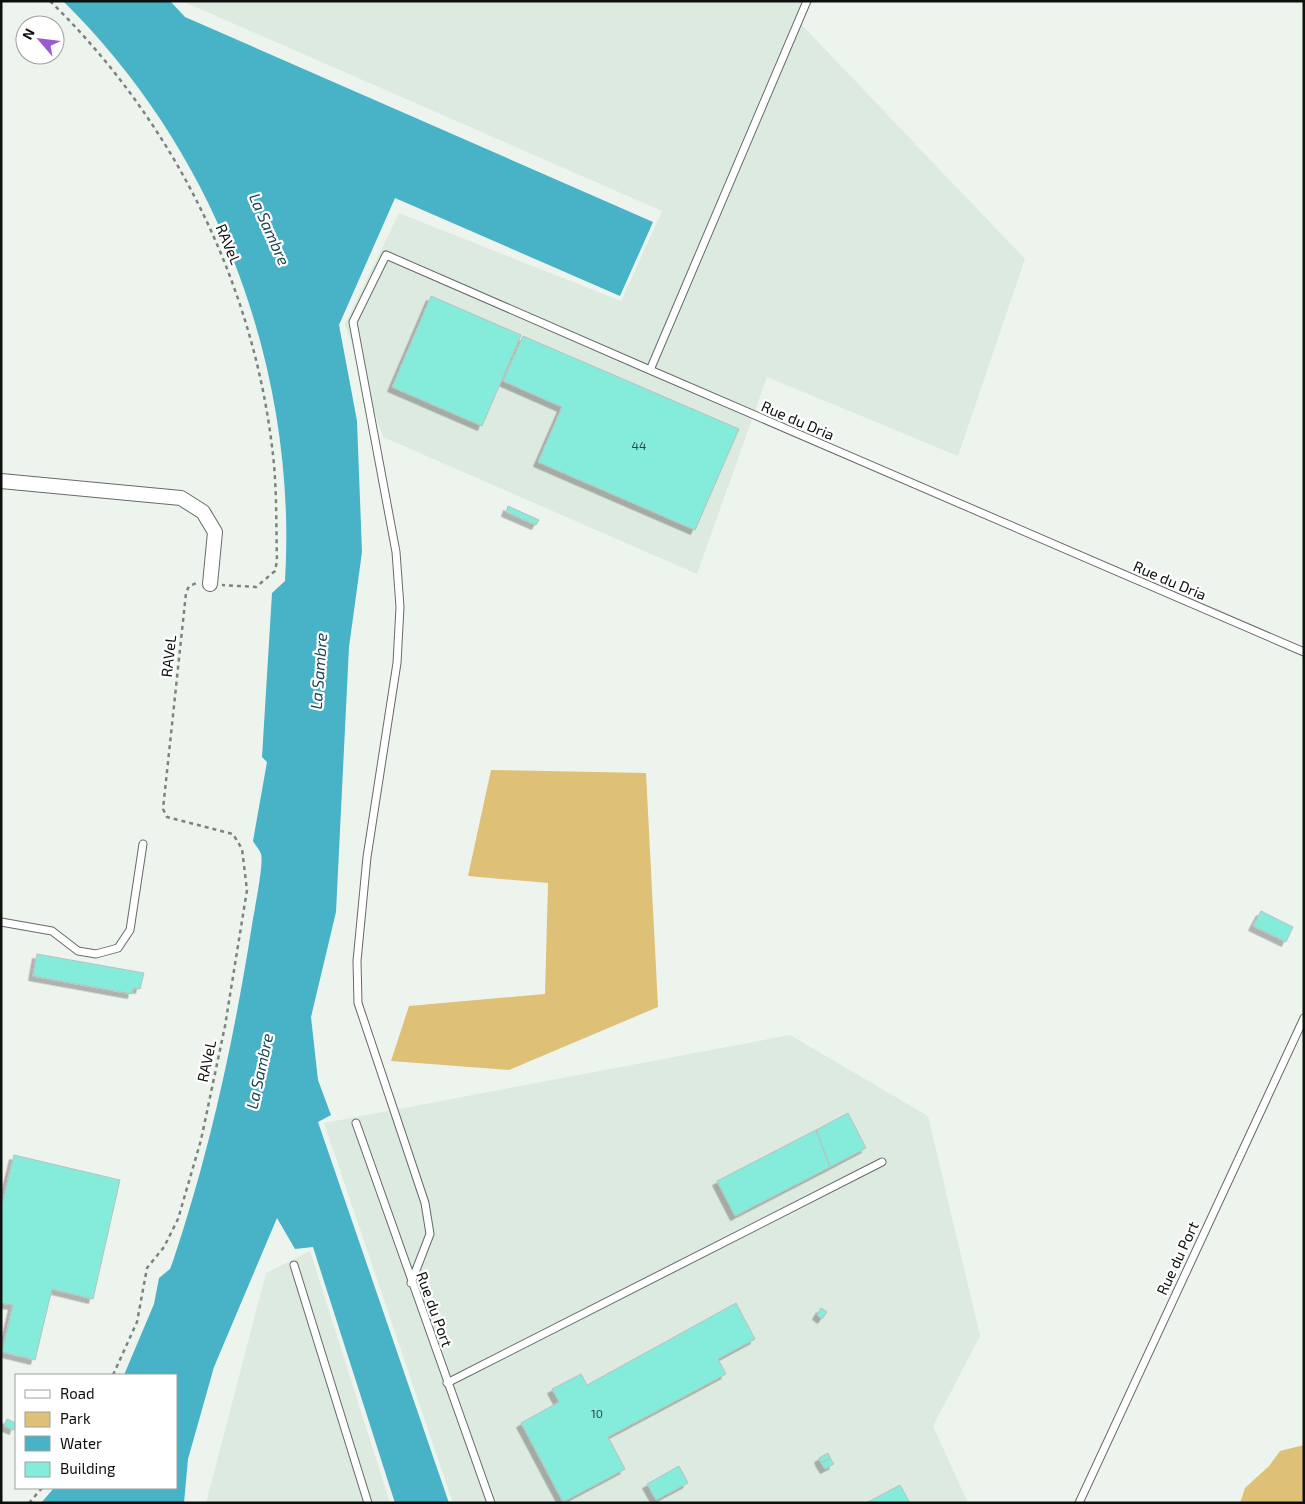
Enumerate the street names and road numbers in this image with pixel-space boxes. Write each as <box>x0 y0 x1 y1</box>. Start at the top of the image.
street label: RAVeL <box>212 221 246 267</box>
street label: Rue du Dria <box>759 397 837 443</box>
street label: Rue du Dria <box>1131 557 1209 603</box>
street label: RAVeL <box>157 634 179 678</box>
street label: RAVeL <box>193 1038 219 1084</box>
street label: Rue du Port <box>1152 1218 1202 1297</box>
street label: Rue du Port <box>413 1269 457 1349</box>

